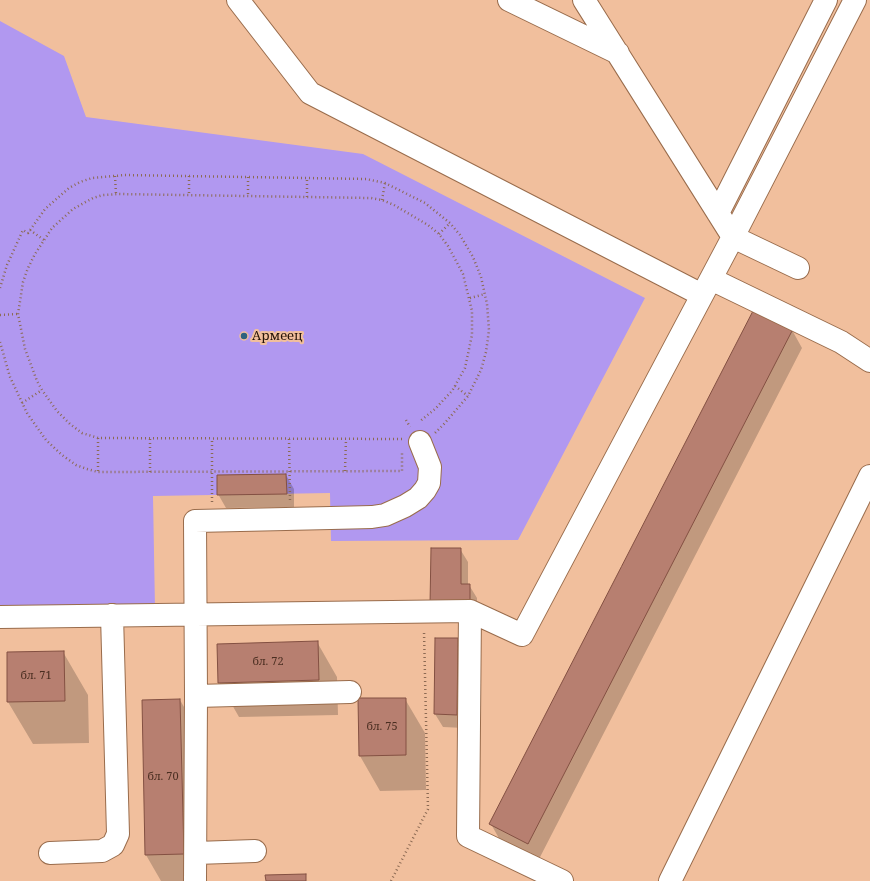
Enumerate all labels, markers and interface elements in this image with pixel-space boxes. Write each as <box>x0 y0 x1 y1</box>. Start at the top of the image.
place label: Армеец <box>252 328 303 344</box>
marker: Армеец <box>239 331 249 341</box>
house number: бл. 72 <box>252 655 284 669</box>
house number: бл. 71 <box>20 669 52 683</box>
house number: бл. 75 <box>366 720 398 734</box>
house number: бл. 70 <box>147 770 179 784</box>

